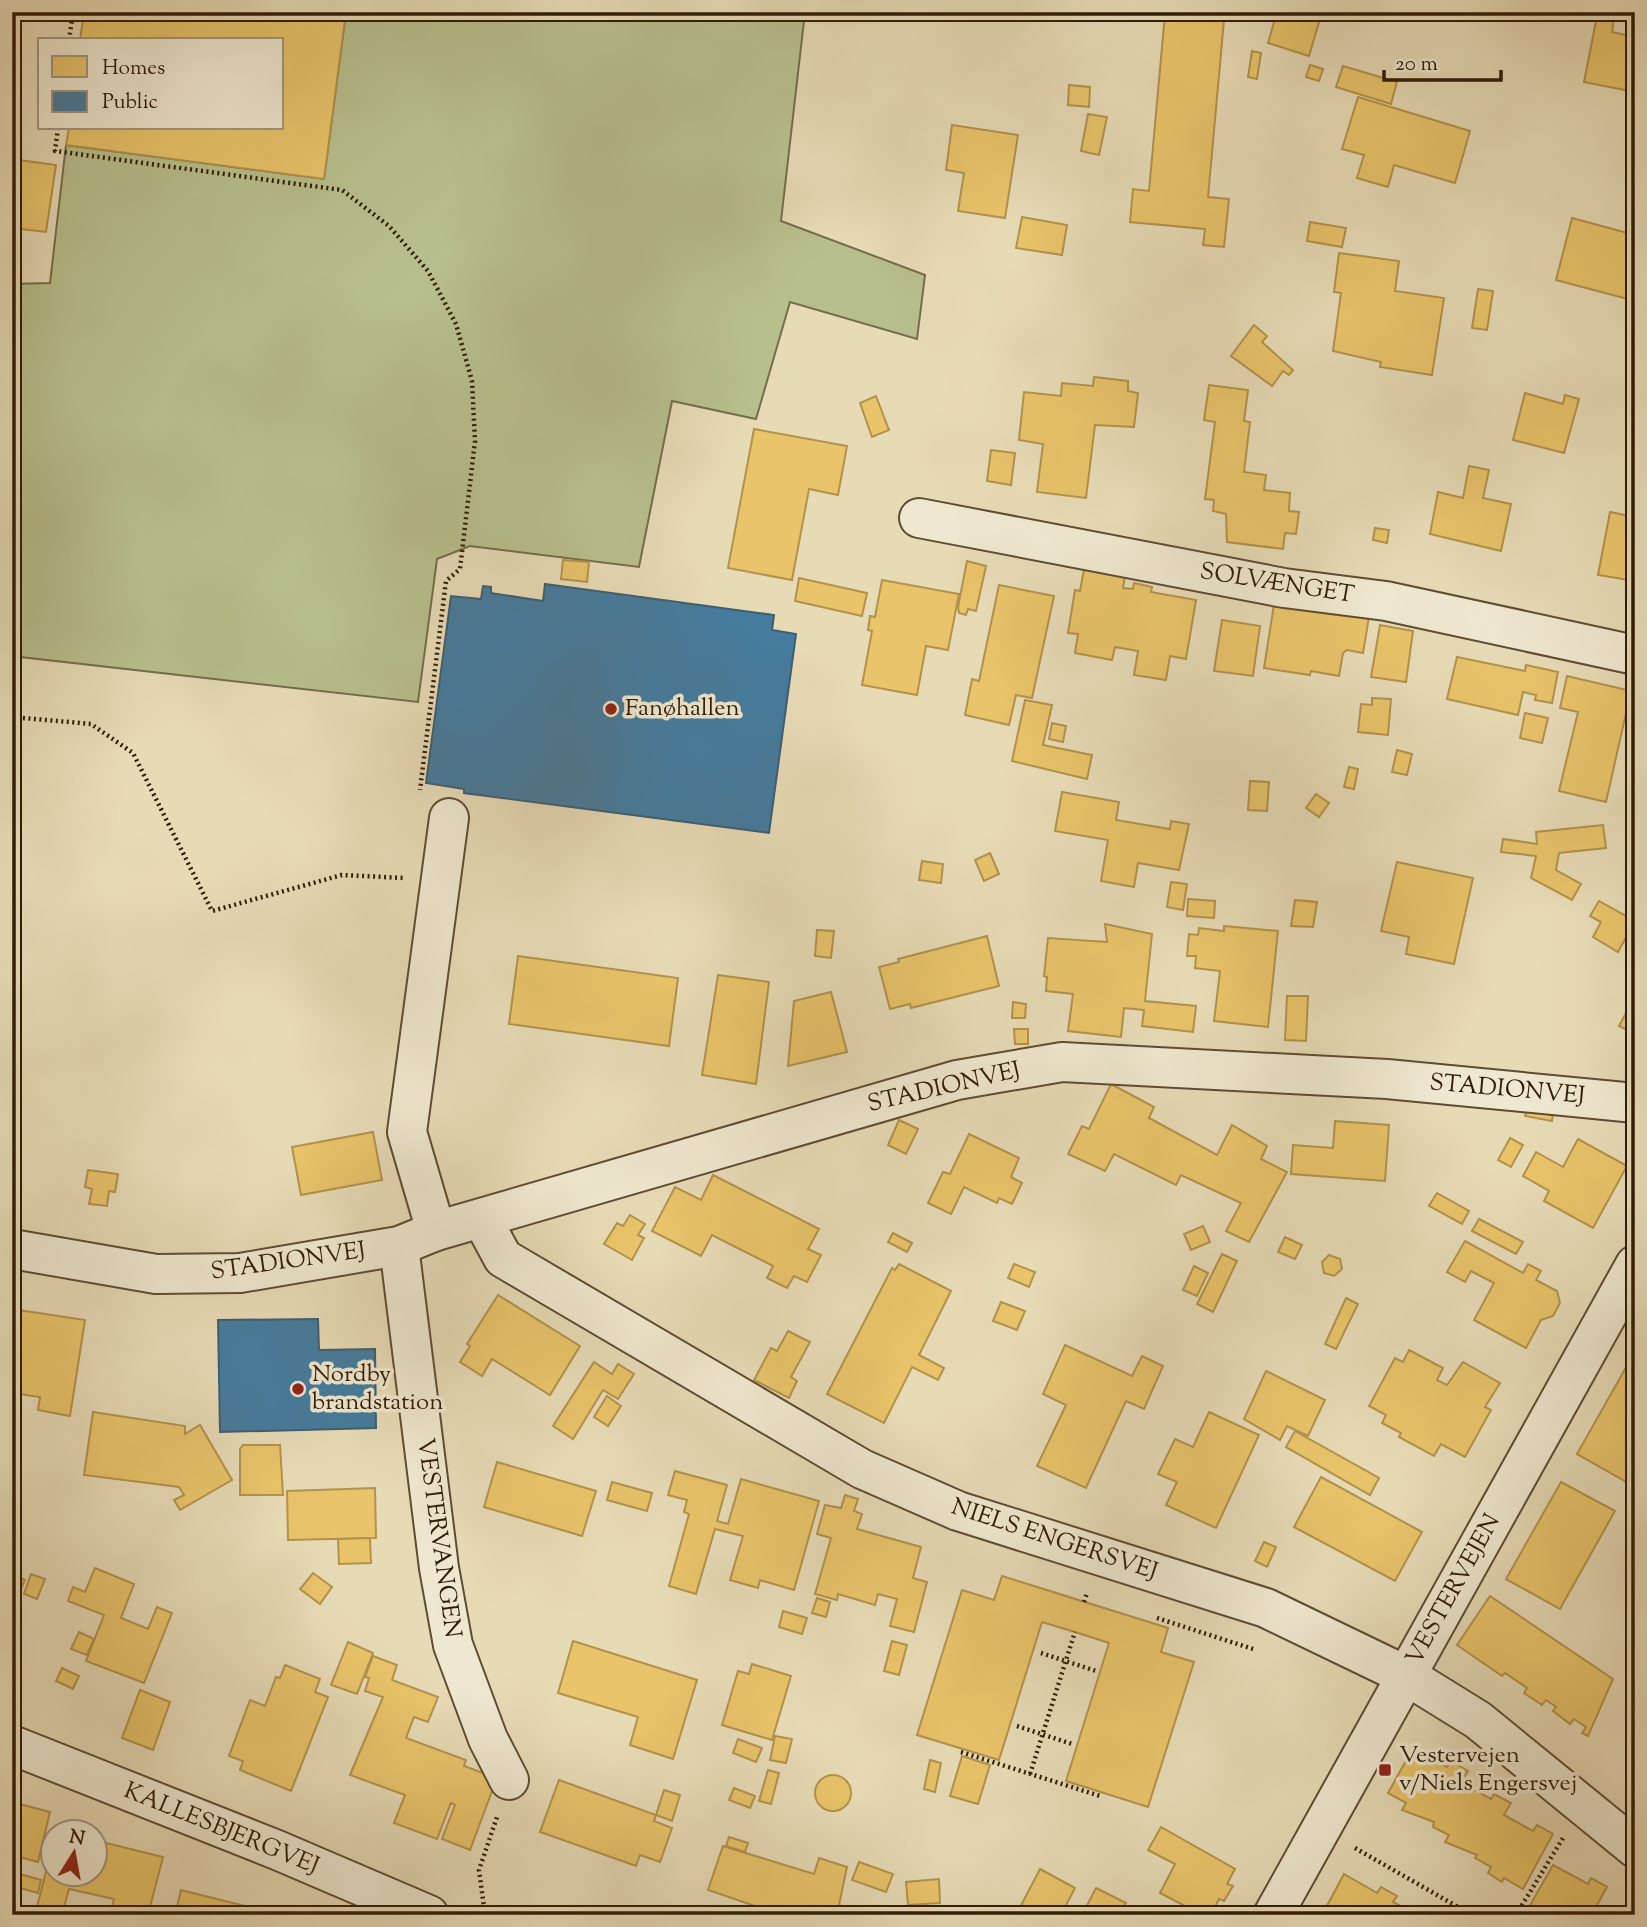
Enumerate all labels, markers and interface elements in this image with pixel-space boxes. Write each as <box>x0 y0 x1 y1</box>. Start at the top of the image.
legend <box>38 38 284 130</box>
scale bar <box>1384 38 1502 82</box>
text: 20 m <box>1395 50 1438 80</box>
text: Homes <box>102 54 165 84</box>
text: Public <box>102 88 158 118</box>
street label: SOLVÆNGET <box>1197 555 1357 613</box>
place label: Fanøhallen <box>625 692 740 726</box>
marker: Fanøhallen <box>603 701 619 717</box>
street label: STADIONVEJ <box>864 1054 1024 1122</box>
street label: STADIONVEJ <box>1428 1066 1586 1114</box>
street label: STADIONVEJ <box>209 1234 367 1290</box>
place label: Nordby brandstation <box>312 1358 443 1420</box>
marker: Nordby brandstation <box>290 1381 306 1397</box>
street label: VESTERVANGEN <box>407 1436 469 1640</box>
street label: NIELS ENGERSVEJ <box>947 1491 1161 1589</box>
street label: VESTERVEJEN <box>1398 1508 1510 1672</box>
place label: Vestervejen v/Niels Engersvej <box>1399 1739 1577 1801</box>
marker: Vestervejen v/Niels Engersvej <box>1377 1762 1393 1778</box>
street label: KALLESBJERGVEJ <box>118 1774 324 1884</box>
north arrow <box>38 1818 108 1888</box>
text: N <box>67 1824 87 1853</box>

